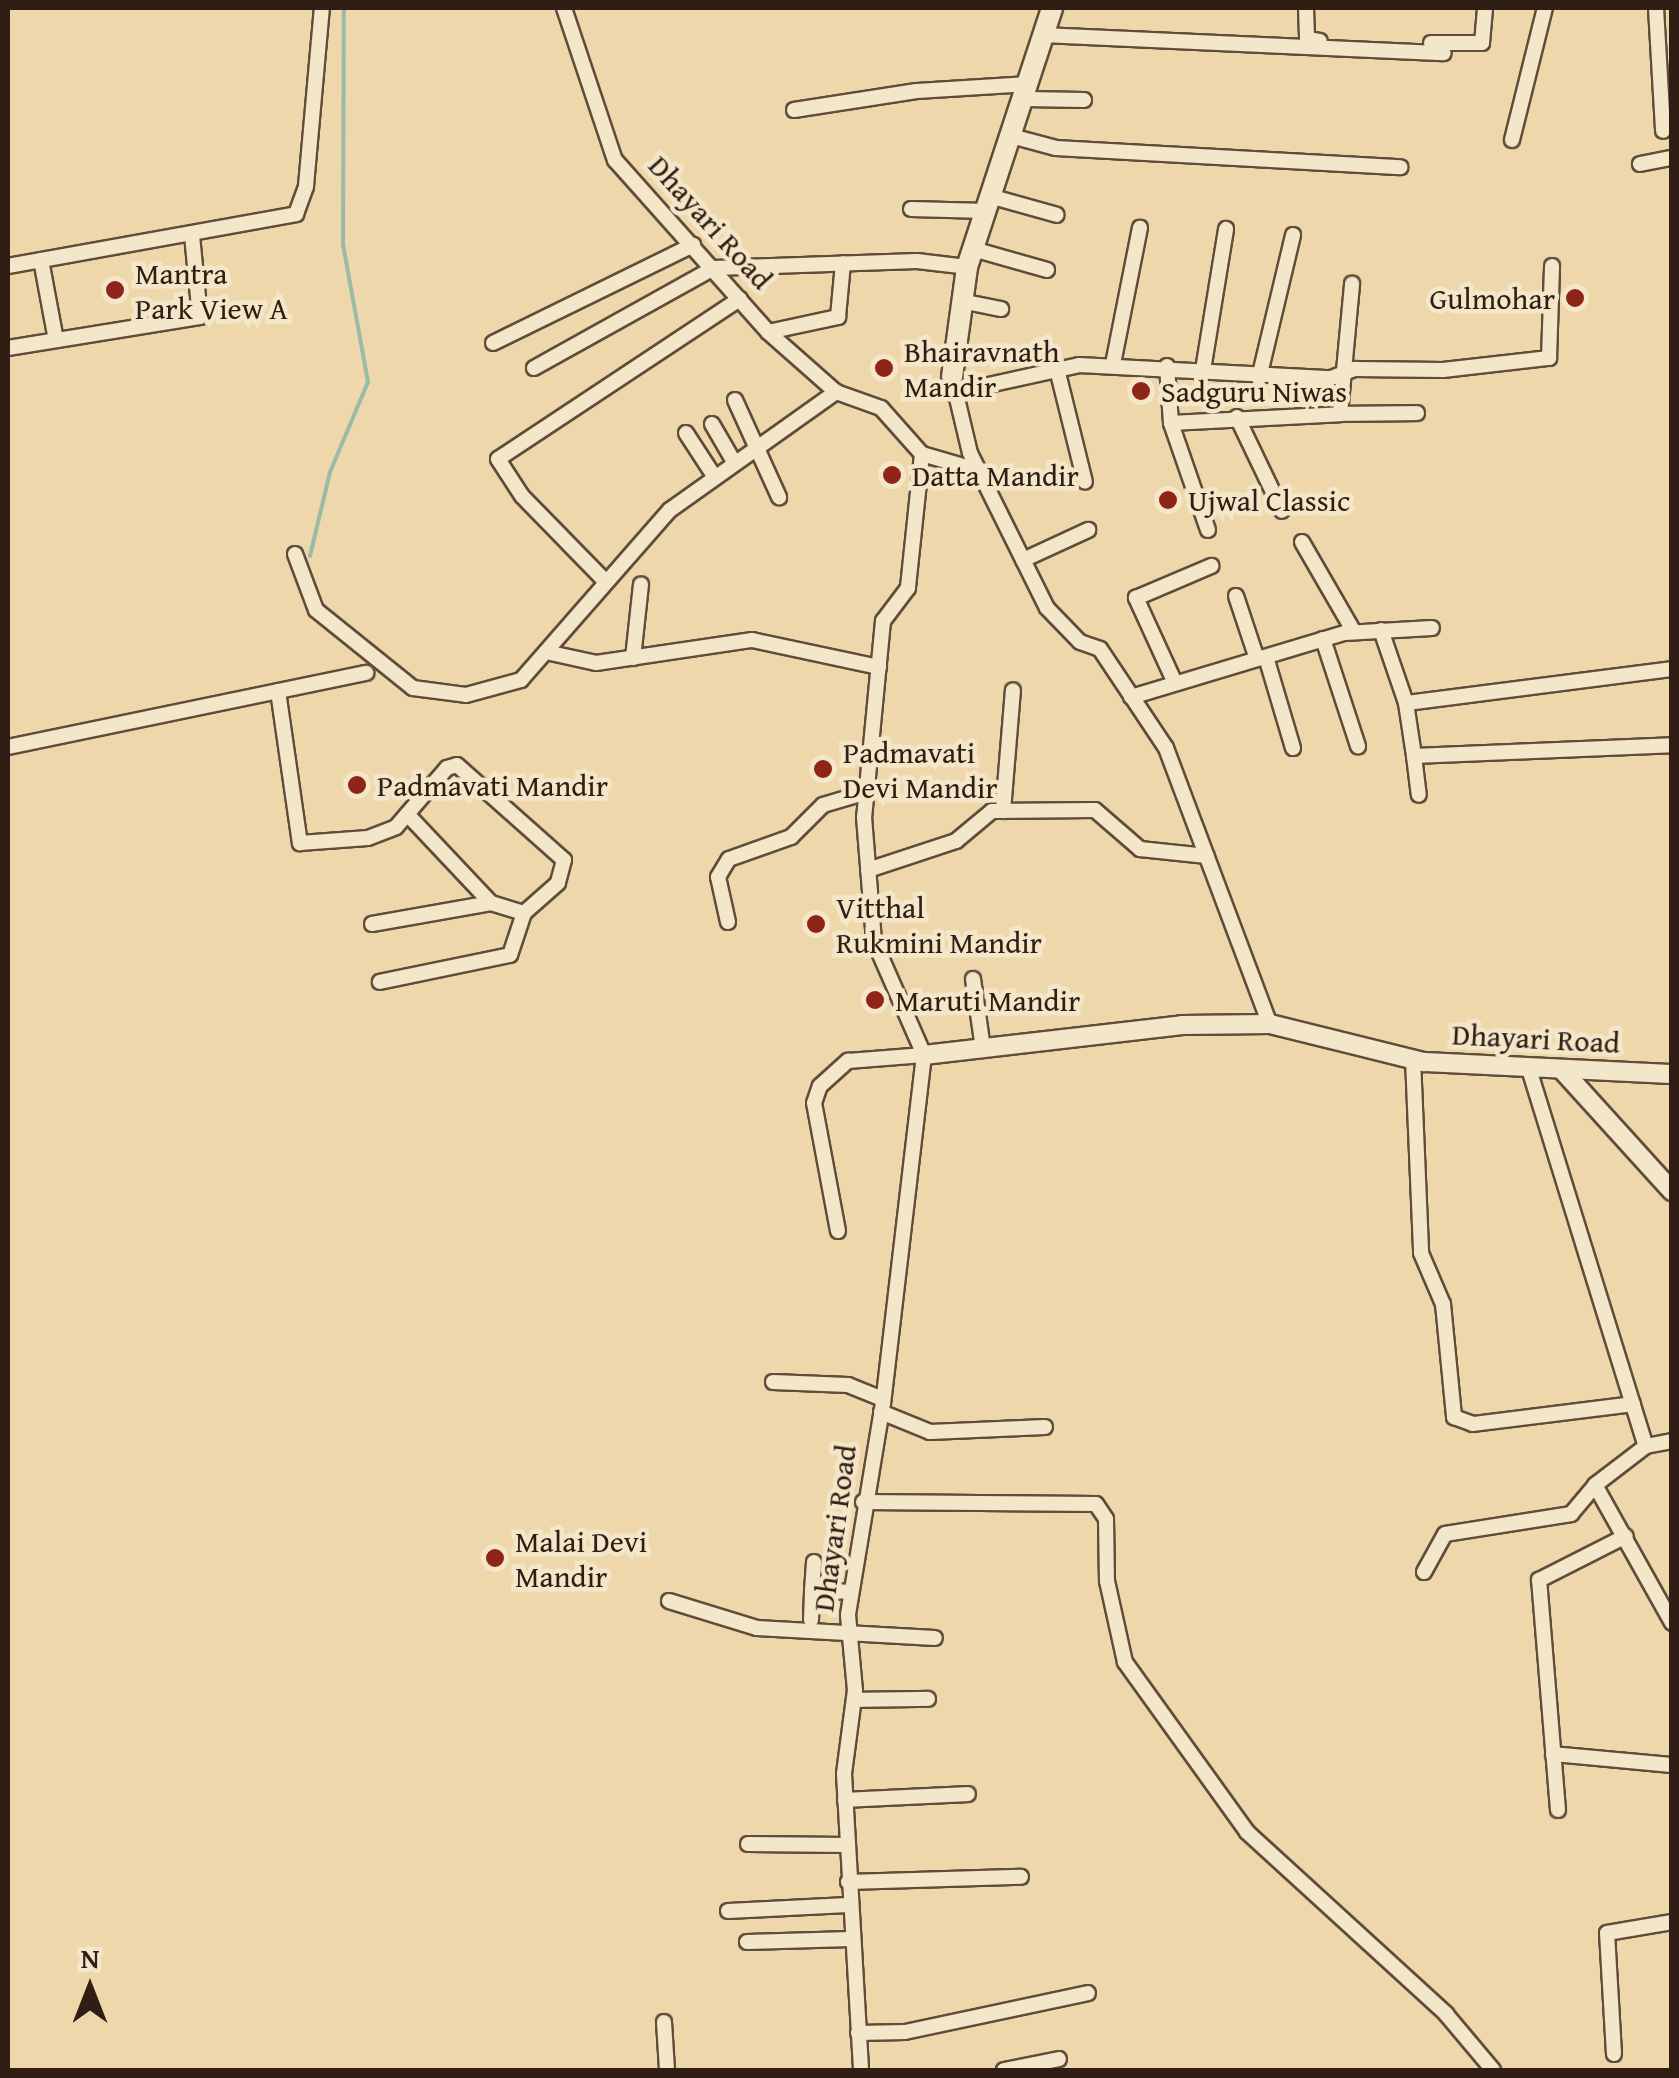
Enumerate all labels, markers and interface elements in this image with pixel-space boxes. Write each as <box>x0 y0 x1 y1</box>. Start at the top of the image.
street label: Dhayari Road <box>641 148 781 296</box>
place label: Mantra Park View A <box>135 255 288 326</box>
marker: Mantra Park View A <box>104 279 126 301</box>
place label: Gulmohar <box>1429 280 1555 316</box>
marker: Gulmohar <box>1564 287 1586 309</box>
place label: Bhairavnath Mandir <box>904 333 1060 404</box>
marker: Bhairavnath Mandir <box>873 357 895 379</box>
place label: Sadguru Niwas <box>1161 373 1347 409</box>
marker: Sadguru Niwas <box>1130 380 1152 402</box>
place label: Datta Mandir <box>912 457 1079 493</box>
marker: Datta Mandir <box>881 464 903 486</box>
place label: Ujwal Classic <box>1188 482 1350 518</box>
marker: Ujwal Classic <box>1157 489 1179 511</box>
place label: Padmavati Devi Mandir <box>843 734 998 804</box>
marker: Padmavati Devi Mandir <box>812 758 834 780</box>
place label: Padmavati Mandir <box>377 767 608 803</box>
marker: Padmavati Mandir <box>346 774 368 796</box>
place label: Vitthal Rukmini Mandir <box>836 889 1042 960</box>
marker: Vitthal Rukmini Mandir <box>805 913 827 935</box>
place label: Maruti Mandir <box>895 982 1080 1018</box>
marker: Maruti Mandir <box>864 989 886 1011</box>
street label: Dhayari Road <box>1451 1016 1621 1060</box>
street label: Dhayari Road <box>804 1442 864 1614</box>
place label: Malai Devi Mandir <box>515 1523 647 1594</box>
marker: Malai Devi Mandir <box>484 1547 506 1569</box>
text: N <box>81 1937 99 1978</box>
north arrow <box>40 1938 140 2038</box>

